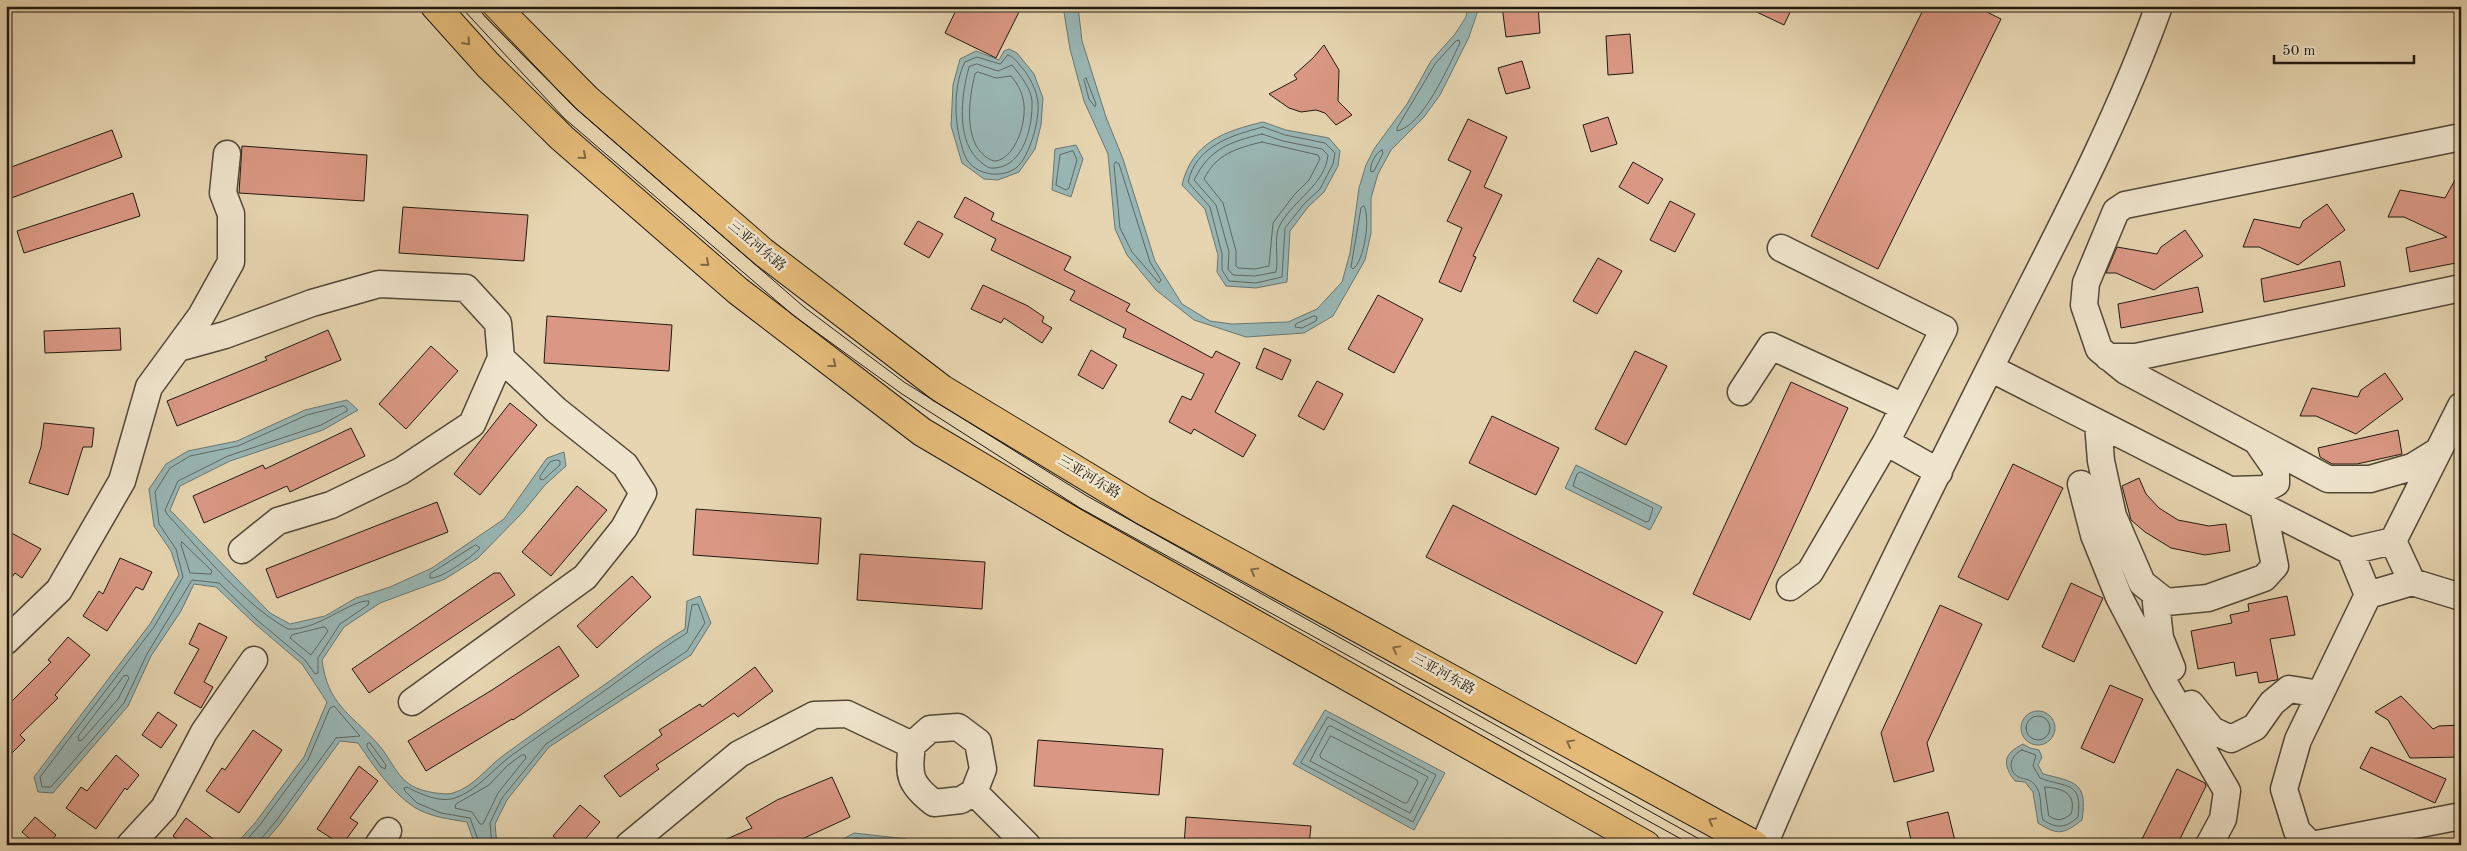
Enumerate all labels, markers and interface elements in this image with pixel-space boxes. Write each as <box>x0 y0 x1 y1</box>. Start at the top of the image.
scale bar <box>2274 32 2414 64</box>
one-way arrow <box>461 37 470 46</box>
text: 50 m <box>2282 44 2316 59</box>
one-way arrow <box>577 150 586 159</box>
street label: 三亚河东路 <box>726 217 789 274</box>
one-way arrow <box>700 257 709 266</box>
one-way arrow <box>827 358 836 366</box>
street label: 三亚河东路 <box>1055 452 1123 501</box>
one-way arrow <box>1250 567 1259 577</box>
one-way arrow <box>1393 645 1402 655</box>
street label: 三亚河东路 <box>1409 650 1477 697</box>
one-way arrow <box>1566 740 1575 750</box>
one-way arrow <box>1709 818 1718 828</box>

